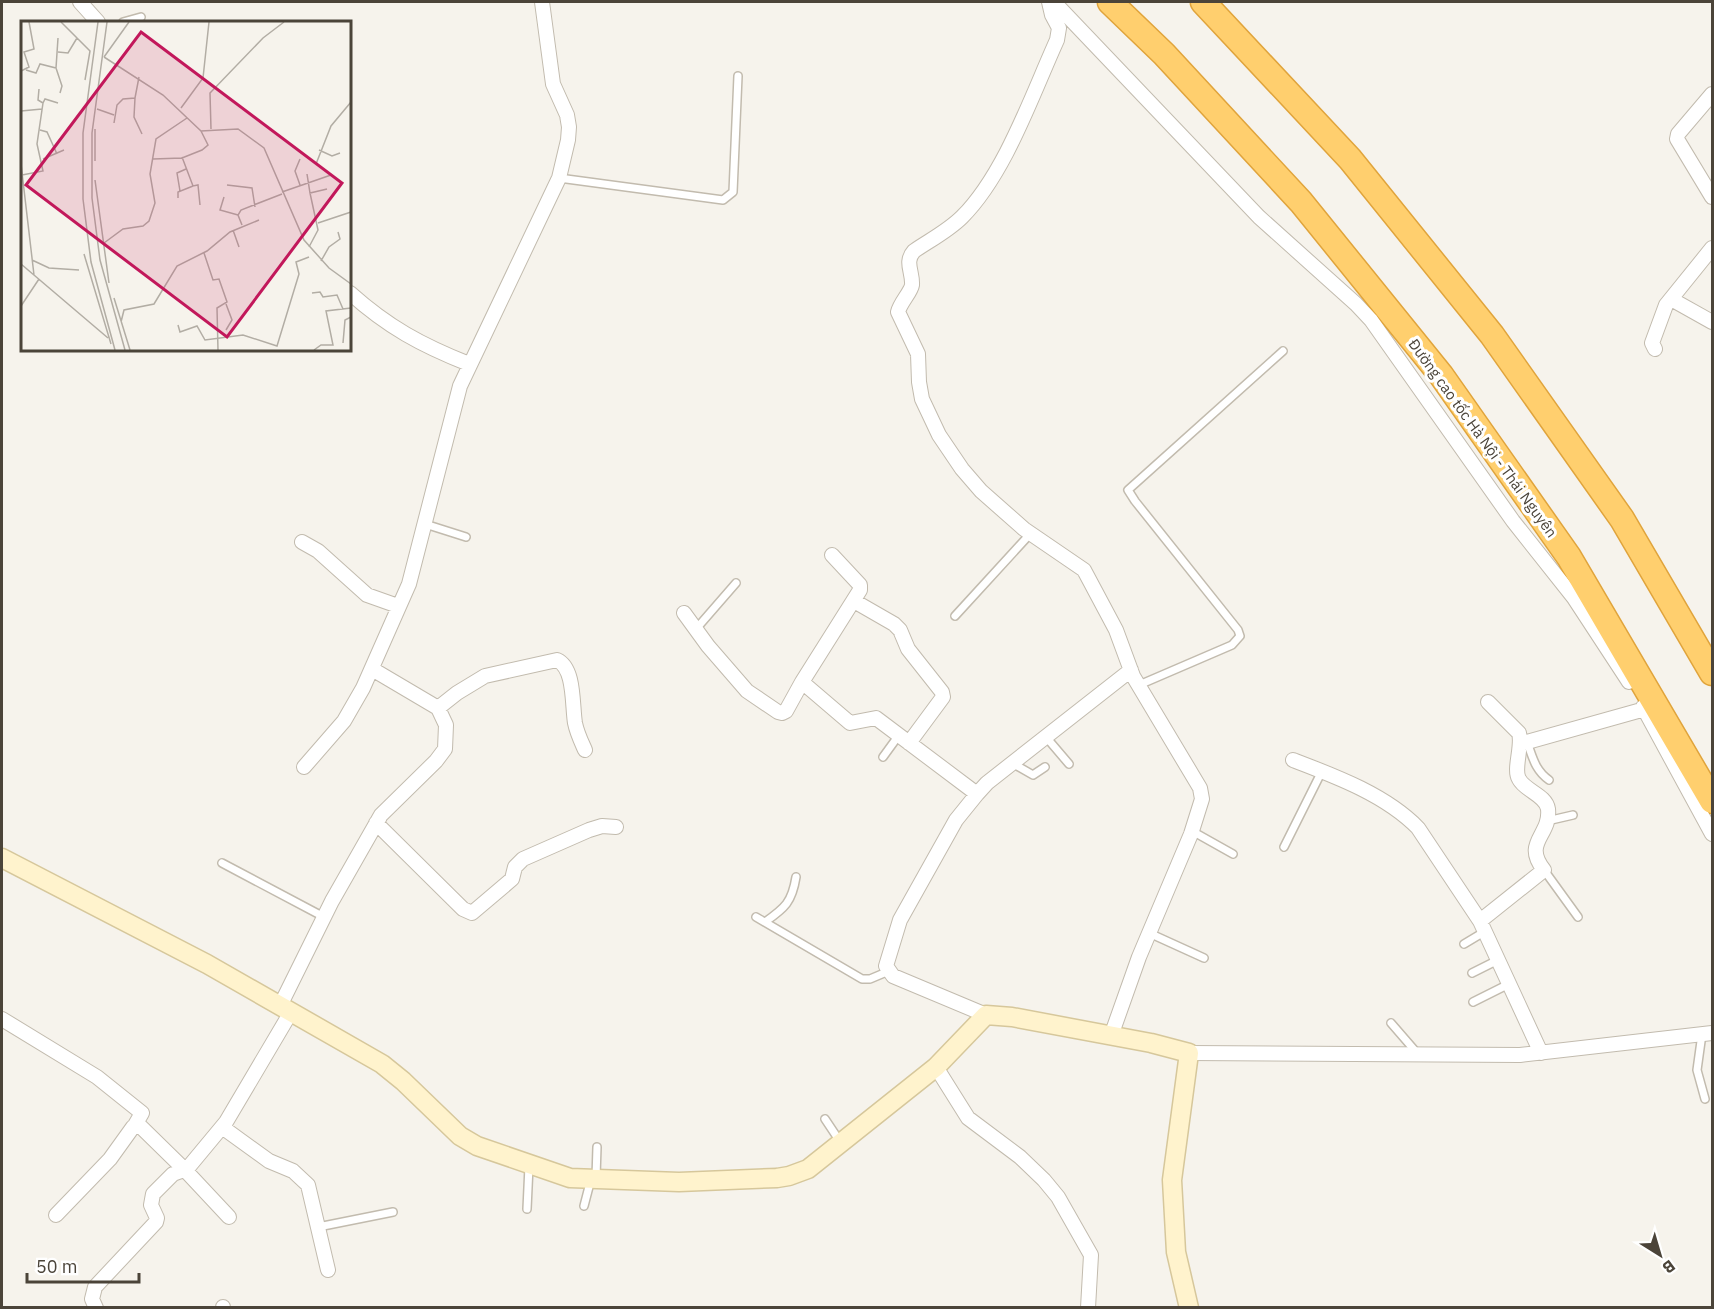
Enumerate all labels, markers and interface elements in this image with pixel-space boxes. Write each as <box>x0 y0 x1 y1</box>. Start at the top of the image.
inset map <box>21 21 351 351</box>
street label: Đường cao tốc Hà Nội - Thái Nguyên <box>1405 335 1561 541</box>
north arrow <box>1630 1225 1690 1285</box>
scale bar <box>27 1246 140 1284</box>
text: 50 m <box>36 1255 78 1278</box>
text: B <box>1658 1256 1679 1278</box>

